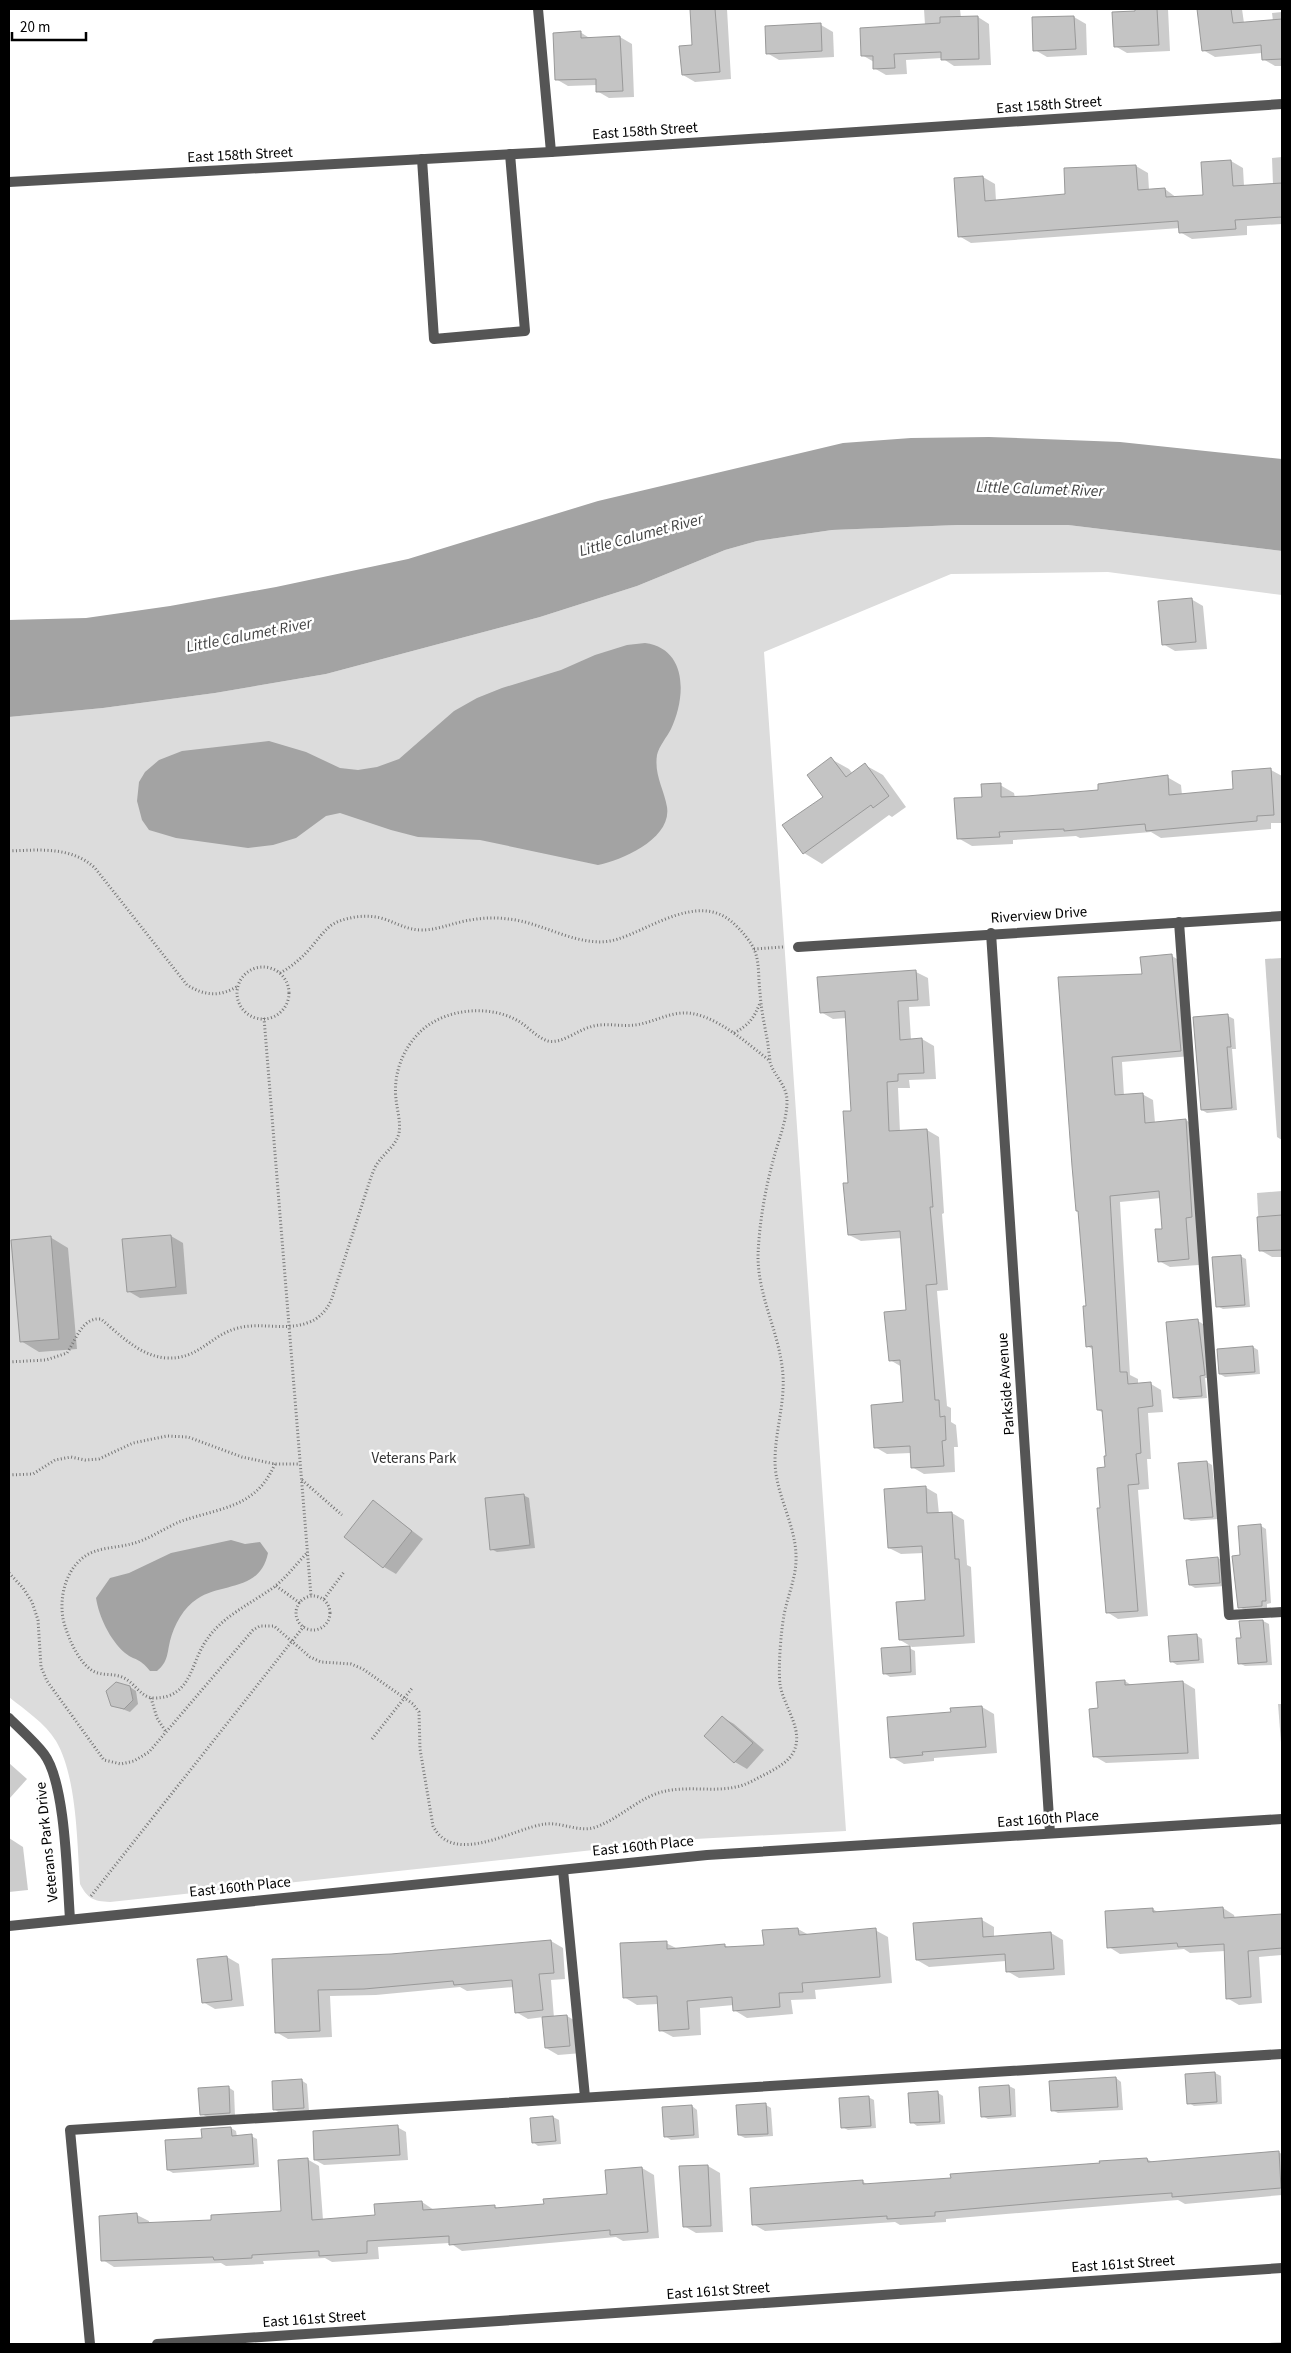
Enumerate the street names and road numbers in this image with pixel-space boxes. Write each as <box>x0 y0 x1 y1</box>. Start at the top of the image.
street label: East 158th Street <box>996 91 1102 119</box>
street label: East 158th Street <box>592 117 698 145</box>
street label: East 158th Street <box>187 142 293 168</box>
street label: Riverview Drive <box>990 901 1088 929</box>
street label: Parkside Avenue <box>992 1332 1020 1436</box>
street label: Veterans Park Drive <box>30 1781 64 1903</box>
street label: East 160th Place <box>996 1805 1100 1833</box>
street label: East 160th Place <box>591 1830 695 1862</box>
street label: East 160th Place <box>188 1871 292 1903</box>
street label: East 161st Street <box>1071 2250 1175 2278</box>
street label: East 161st Street <box>666 2277 770 2305</box>
street label: East 161st Street <box>262 2305 366 2333</box>

